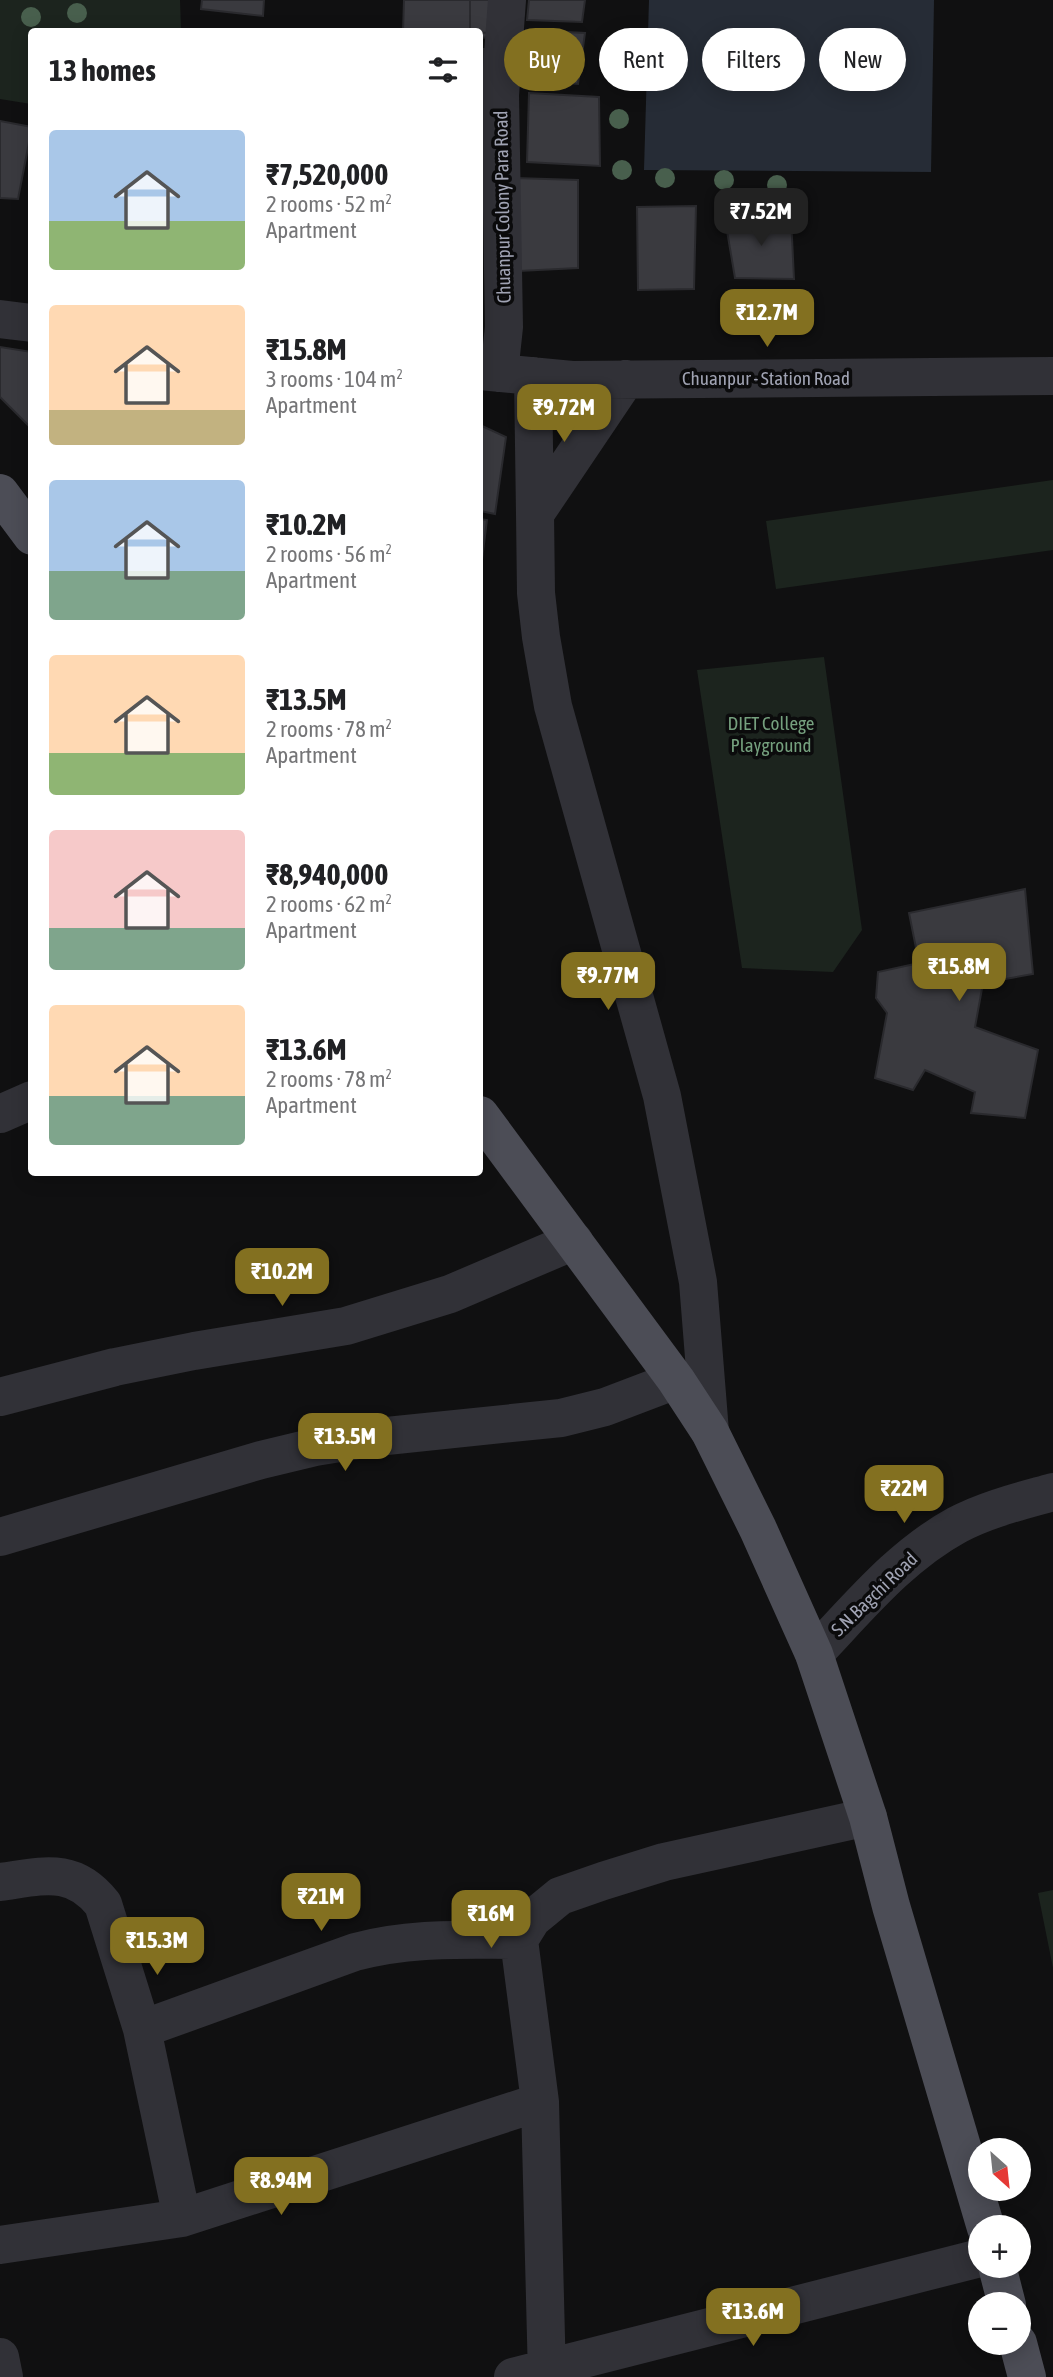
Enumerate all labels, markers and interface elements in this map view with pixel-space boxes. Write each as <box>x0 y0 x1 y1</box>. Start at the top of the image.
chip: Buy <box>504 28 585 91</box>
chip: Rent <box>599 28 688 91</box>
chip: Filters <box>702 28 805 91</box>
chip: New <box>819 28 906 91</box>
icon: filters <box>424 51 462 89</box>
text: 13 homes <box>49 53 156 87</box>
street label: Chuanpur Colony Para Road <box>489 110 515 304</box>
text: ₹7,520,000 <box>266 157 388 191</box>
icon: home <box>105 158 189 242</box>
pin: ₹7.52M <box>704 188 818 248</box>
text: 2 rooms · 52 m² <box>266 191 392 217</box>
text: ₹7.52M <box>730 198 792 224</box>
text: Apartment <box>266 217 357 243</box>
pin: ₹12.7M <box>710 290 824 349</box>
text: ₹12.7M <box>736 299 798 325</box>
text: ₹15.8M <box>266 332 347 366</box>
icon: home <box>105 333 189 417</box>
text: 3 rooms · 104 m² <box>266 366 403 392</box>
street label: Chuanpur - Station Road <box>682 367 850 389</box>
pin: ₹9.72M <box>507 384 621 444</box>
text: Apartment <box>266 392 357 418</box>
text: ₹9.72M <box>533 394 595 420</box>
text: ₹10.2M <box>266 507 347 541</box>
icon: home <box>105 508 189 592</box>
text: 2 rooms · 56 m² <box>266 541 392 567</box>
text: Apartment <box>266 567 357 593</box>
text: ₹13.5M <box>266 682 347 716</box>
icon: home <box>105 683 189 767</box>
park label: DIET College Playground <box>728 712 814 756</box>
text: 2 rooms · 78 m² <box>266 716 392 742</box>
text: Apartment <box>266 742 357 768</box>
text: ₹8,940,000 <box>266 857 388 891</box>
icon: home <box>105 858 189 942</box>
text: 2 rooms · 62 m² <box>266 891 392 917</box>
text: Apartment <box>266 917 357 943</box>
pin: ₹15.8M <box>902 944 1016 1003</box>
pin: ₹9.77M <box>551 953 665 1012</box>
text: ₹15.8M <box>928 953 990 979</box>
text: ₹9.77M <box>577 962 639 988</box>
text: ₹13.6M <box>266 1032 347 1066</box>
icon: home <box>105 1033 189 1117</box>
text: 2 rooms · 78 m² <box>266 1066 392 1092</box>
text: Apartment <box>266 1092 357 1118</box>
pin: ₹10.2M <box>225 1248 339 1308</box>
text: ₹10.2M <box>251 1258 313 1284</box>
pin: ₹13.5M <box>288 1414 402 1473</box>
text: ₹13.5M <box>314 1423 376 1449</box>
pin: ₹22M <box>863 1466 945 1525</box>
text: ₹22M <box>881 1475 927 1501</box>
street label: S.N.Bagchi Road <box>826 1548 922 1640</box>
pin: ₹21M <box>280 1874 362 1933</box>
text: ₹21M <box>298 1883 344 1909</box>
pin: ₹16M <box>450 1890 532 1950</box>
text: ₹16M <box>468 1900 514 1926</box>
pin: ₹15.3M <box>100 1918 214 1977</box>
text: ₹15.3M <box>126 1927 188 1953</box>
north arrow <box>968 2138 1031 2202</box>
map controls <box>968 2138 1031 2355</box>
pin: ₹8.94M <box>224 2158 338 2217</box>
text: ₹8.94M <box>250 2167 312 2193</box>
button: + <box>968 2215 1031 2278</box>
pin: ₹13.6M <box>696 2288 810 2348</box>
button: − <box>968 2292 1031 2355</box>
text: ₹13.6M <box>722 2298 784 2324</box>

